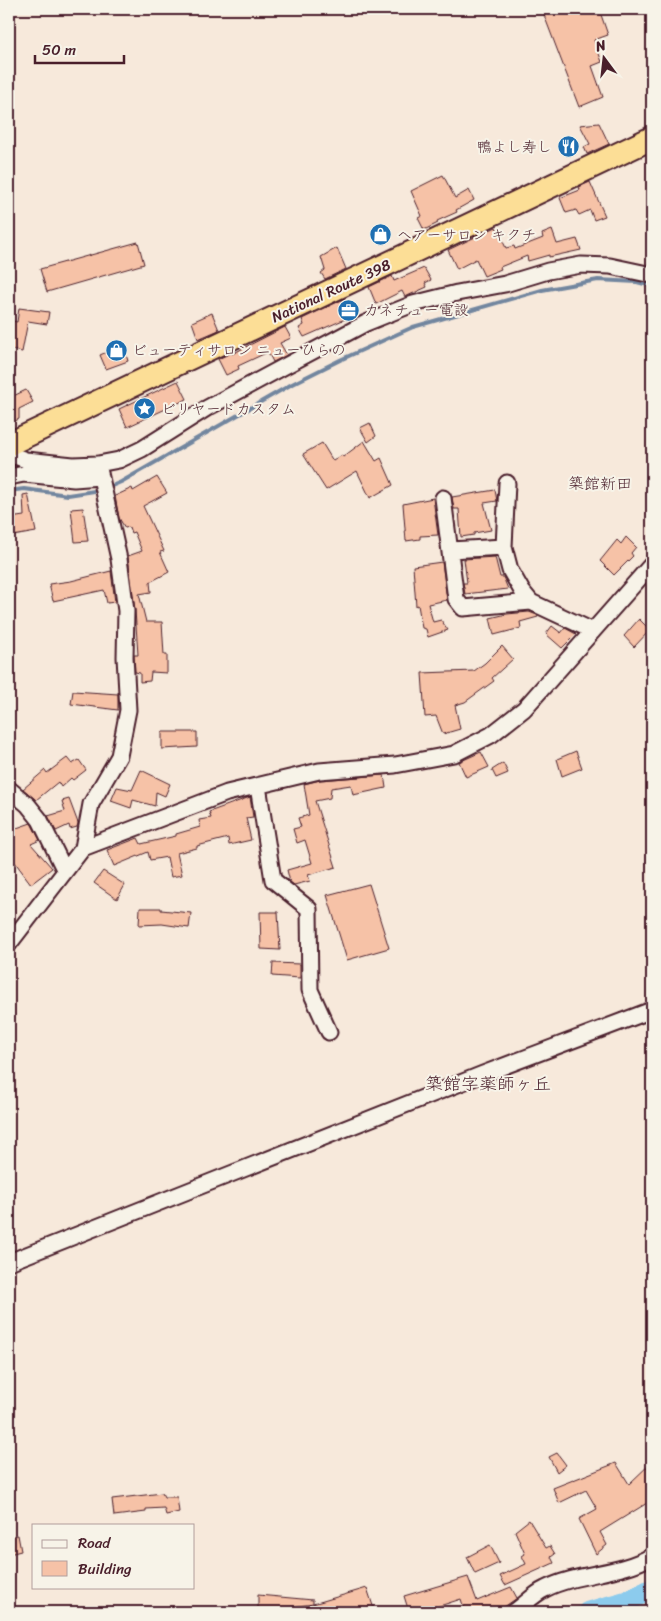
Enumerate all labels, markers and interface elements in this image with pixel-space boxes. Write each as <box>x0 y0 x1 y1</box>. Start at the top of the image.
scale bar <box>35 32 124 64</box>
north arrow <box>578 32 628 82</box>
text: N <box>592 33 609 60</box>
text: 50 m <box>42 37 77 63</box>
place label: 鴨よし寿し <box>477 134 552 160</box>
restaurant icon: 鴨よし寿し <box>556 135 580 159</box>
place label: ヘアーサロン キクチ <box>397 222 536 248</box>
shop icon: ヘアーサロン キクチ <box>369 223 393 247</box>
street label: National Route 398 <box>267 252 395 330</box>
place label: カネチュー電設 <box>364 297 469 323</box>
office icon: カネチュー電設 <box>336 298 360 322</box>
place label: ビューティサロン ニューひらの <box>132 337 346 363</box>
shop icon: ビューティサロン ニューひらの <box>104 338 128 362</box>
place label: ビリヤードカスタム <box>161 396 296 422</box>
place icon: ビリヤードカスタム <box>133 397 157 421</box>
district label: 築館新田 <box>568 469 632 498</box>
district label: 築館字薬師ヶ丘 <box>425 1068 551 1100</box>
legend <box>32 1524 195 1588</box>
text: Road <box>78 1530 111 1556</box>
text: Building <box>78 1556 132 1582</box>

